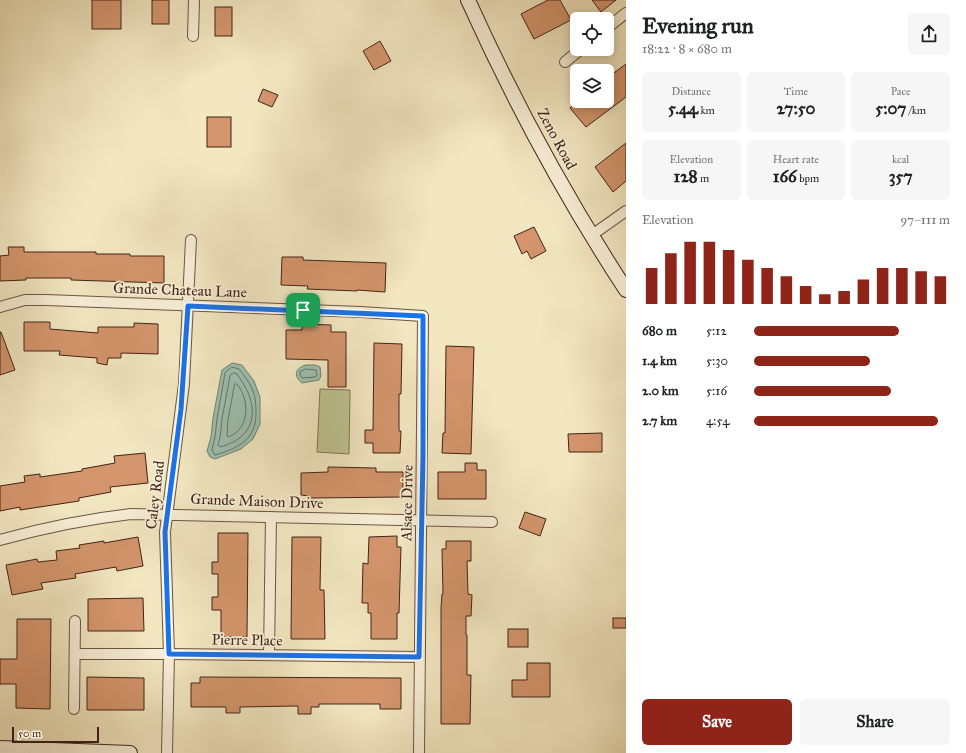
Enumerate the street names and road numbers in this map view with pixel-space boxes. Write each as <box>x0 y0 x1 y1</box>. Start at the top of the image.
street label: Zeno Road <box>533 105 581 173</box>
street label: Grande Chateau Lane <box>113 279 247 301</box>
street label: Caley Road <box>142 459 168 530</box>
street label: Alsace Drive <box>397 465 417 542</box>
street label: Grande Maison Drive <box>190 490 324 512</box>
street label: Pierre Place <box>211 630 283 650</box>

